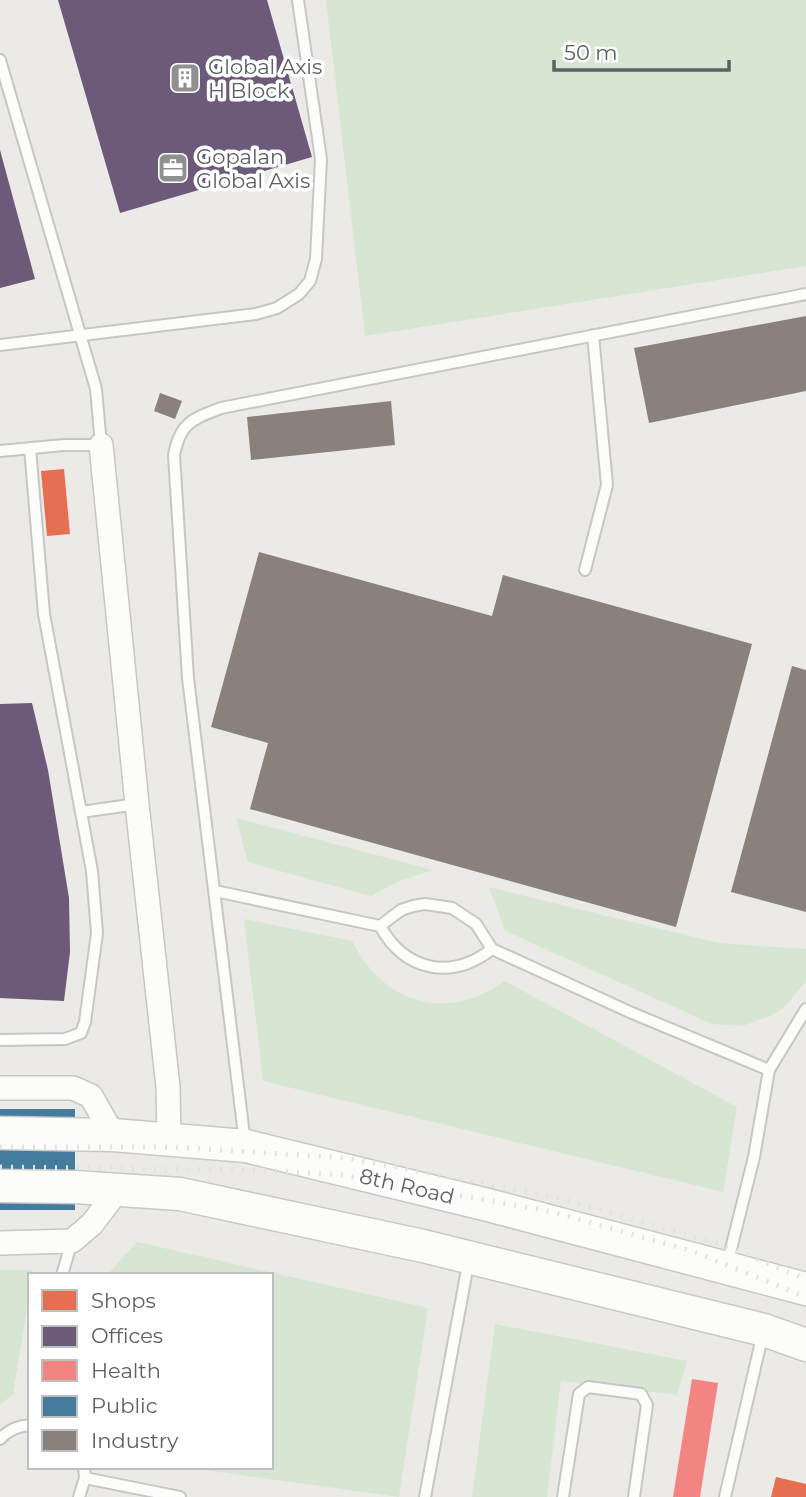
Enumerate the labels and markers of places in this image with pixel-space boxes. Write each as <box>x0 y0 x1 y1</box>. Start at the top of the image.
place label: Global Axis H Block <box>208 54 322 103</box>
building icon: Global Axis H Block <box>168 61 202 95</box>
place label: Gopalan Global Axis <box>196 144 310 193</box>
office icon: Gopalan Global Axis <box>156 151 190 185</box>

